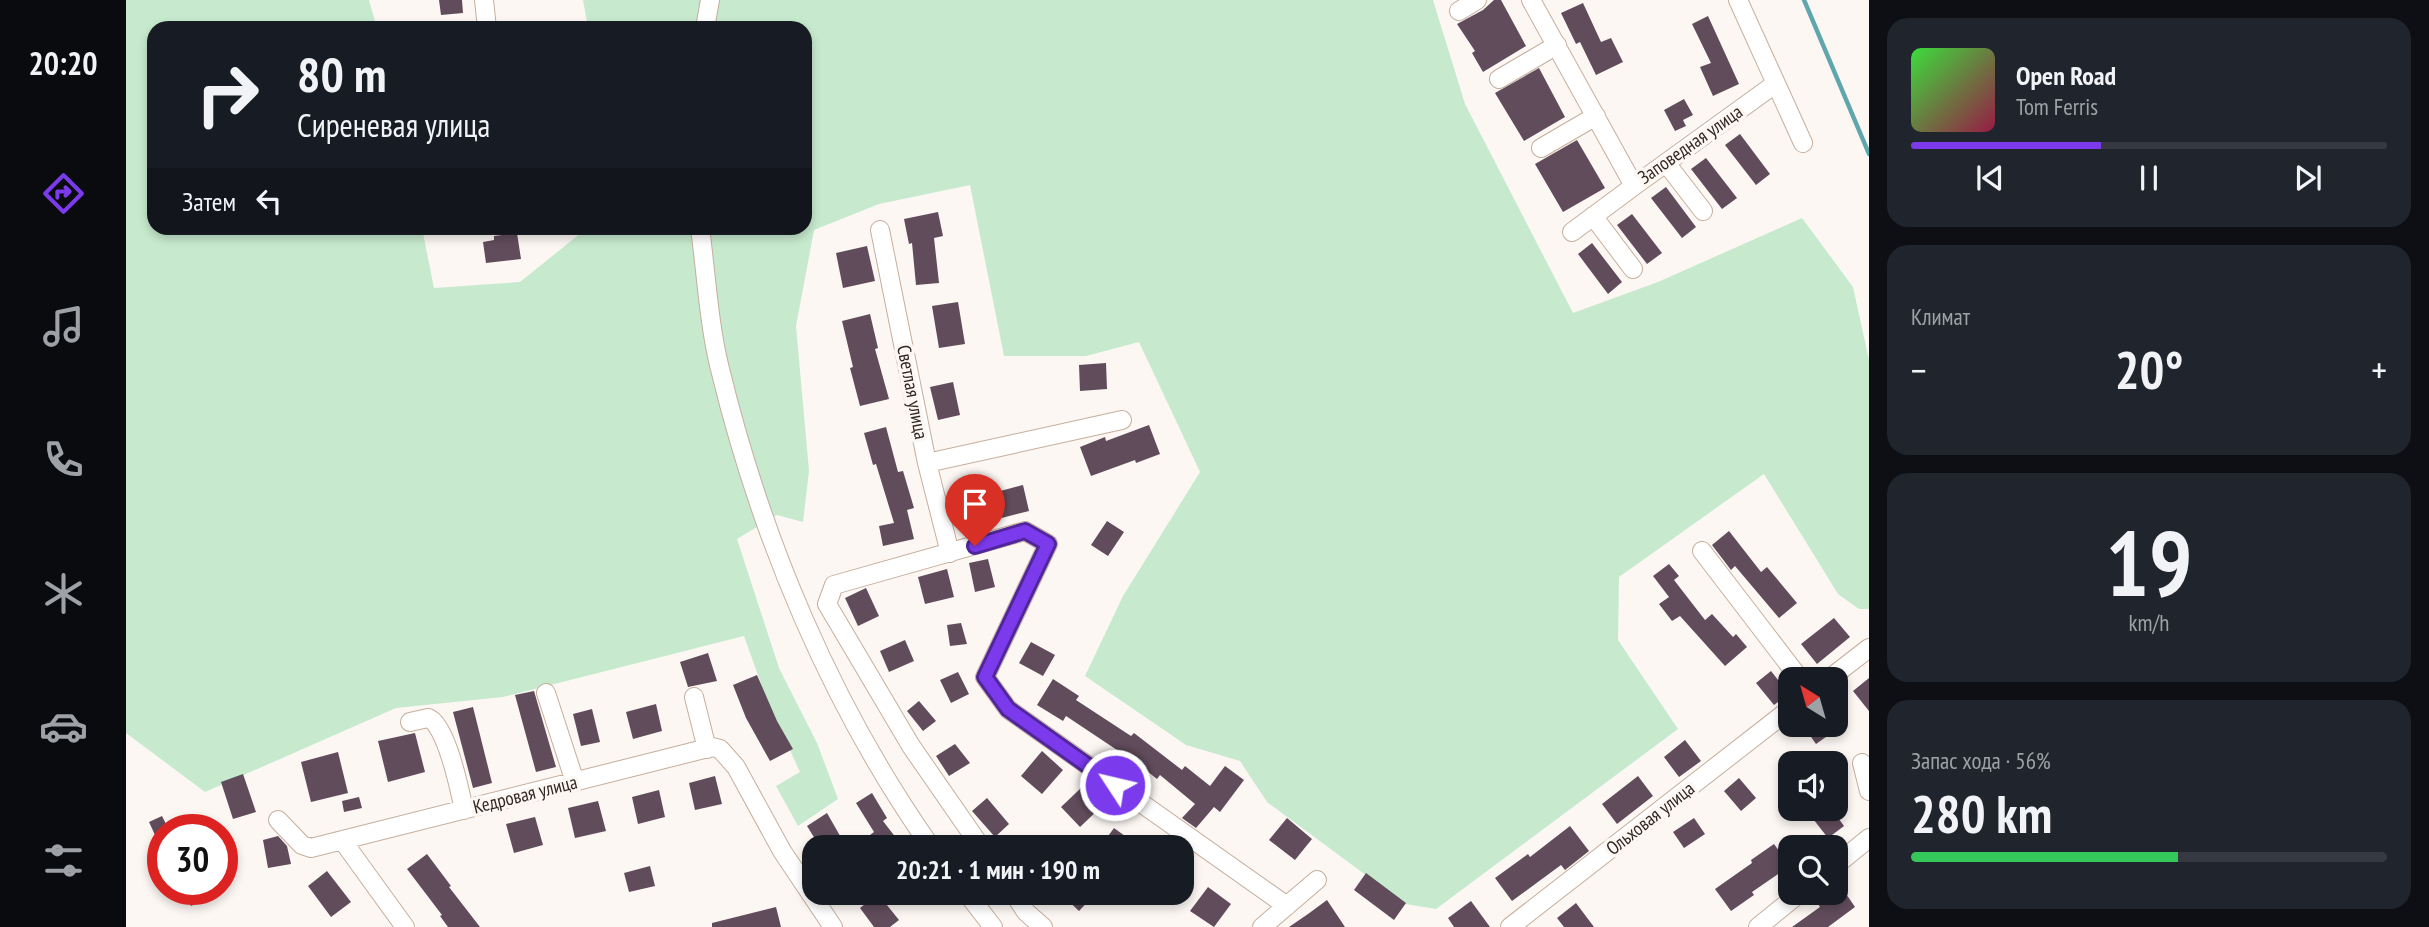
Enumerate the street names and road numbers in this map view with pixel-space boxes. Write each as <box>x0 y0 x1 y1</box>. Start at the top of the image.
street label: Заповедная улица <box>1633 99 1747 189</box>
street label: Светлая улица <box>892 343 934 441</box>
street label: Кедровая улица <box>471 769 579 819</box>
street label: Ольховая улица <box>1601 776 1699 860</box>

